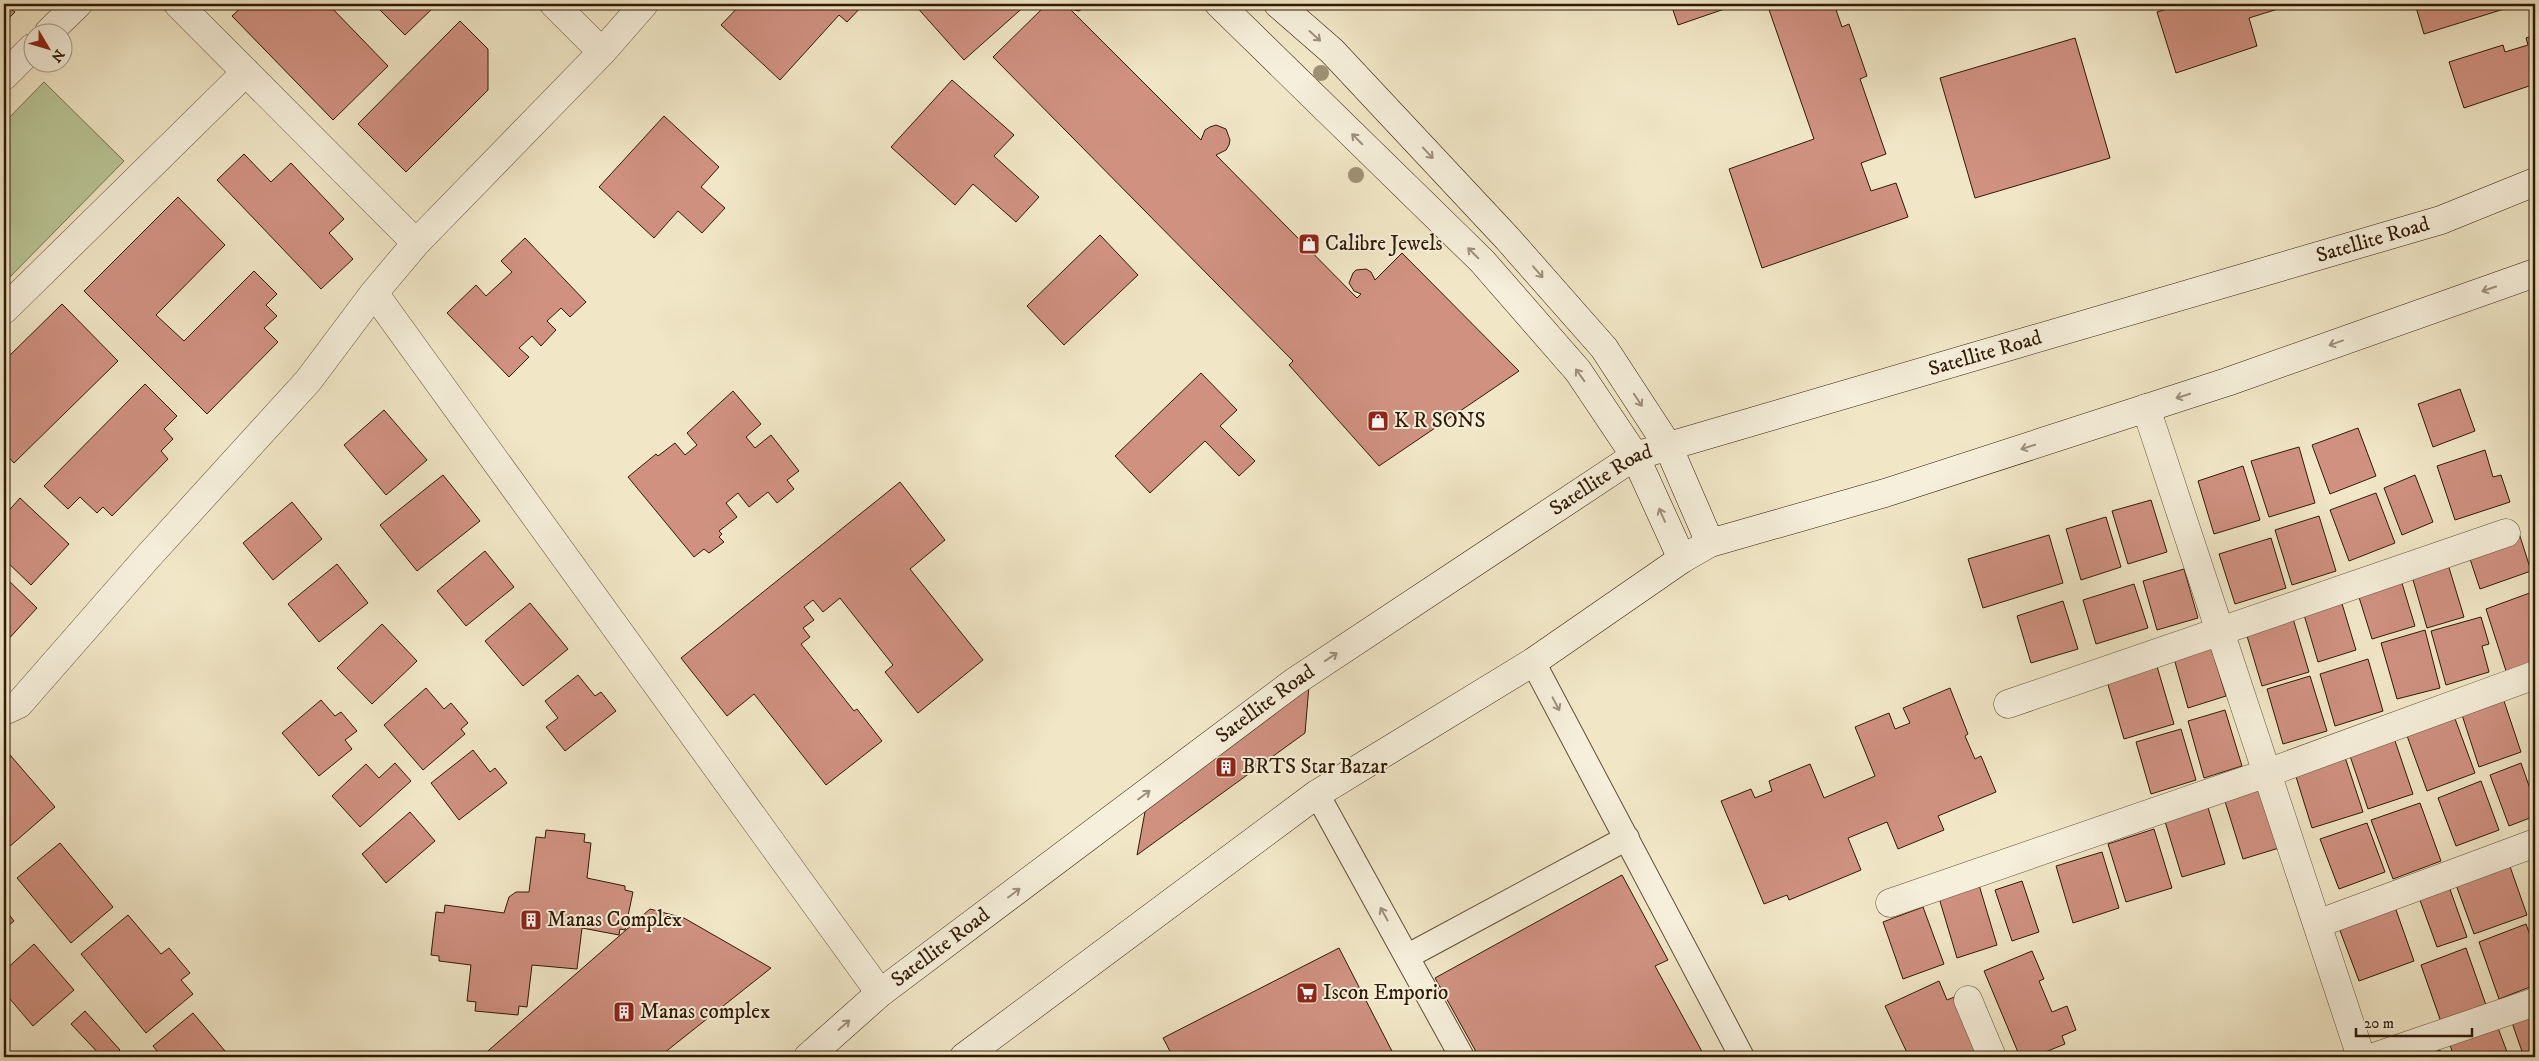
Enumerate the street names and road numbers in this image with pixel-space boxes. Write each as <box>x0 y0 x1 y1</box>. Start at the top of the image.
street label: Satellite Road <box>2313 211 2433 269</box>
street label: Satellite Road <box>1925 324 2045 382</box>
street label: Satellite Road <box>1545 439 1656 522</box>
street label: Satellite Road <box>1211 659 1320 749</box>
street label: Satellite Road <box>886 902 995 993</box>

